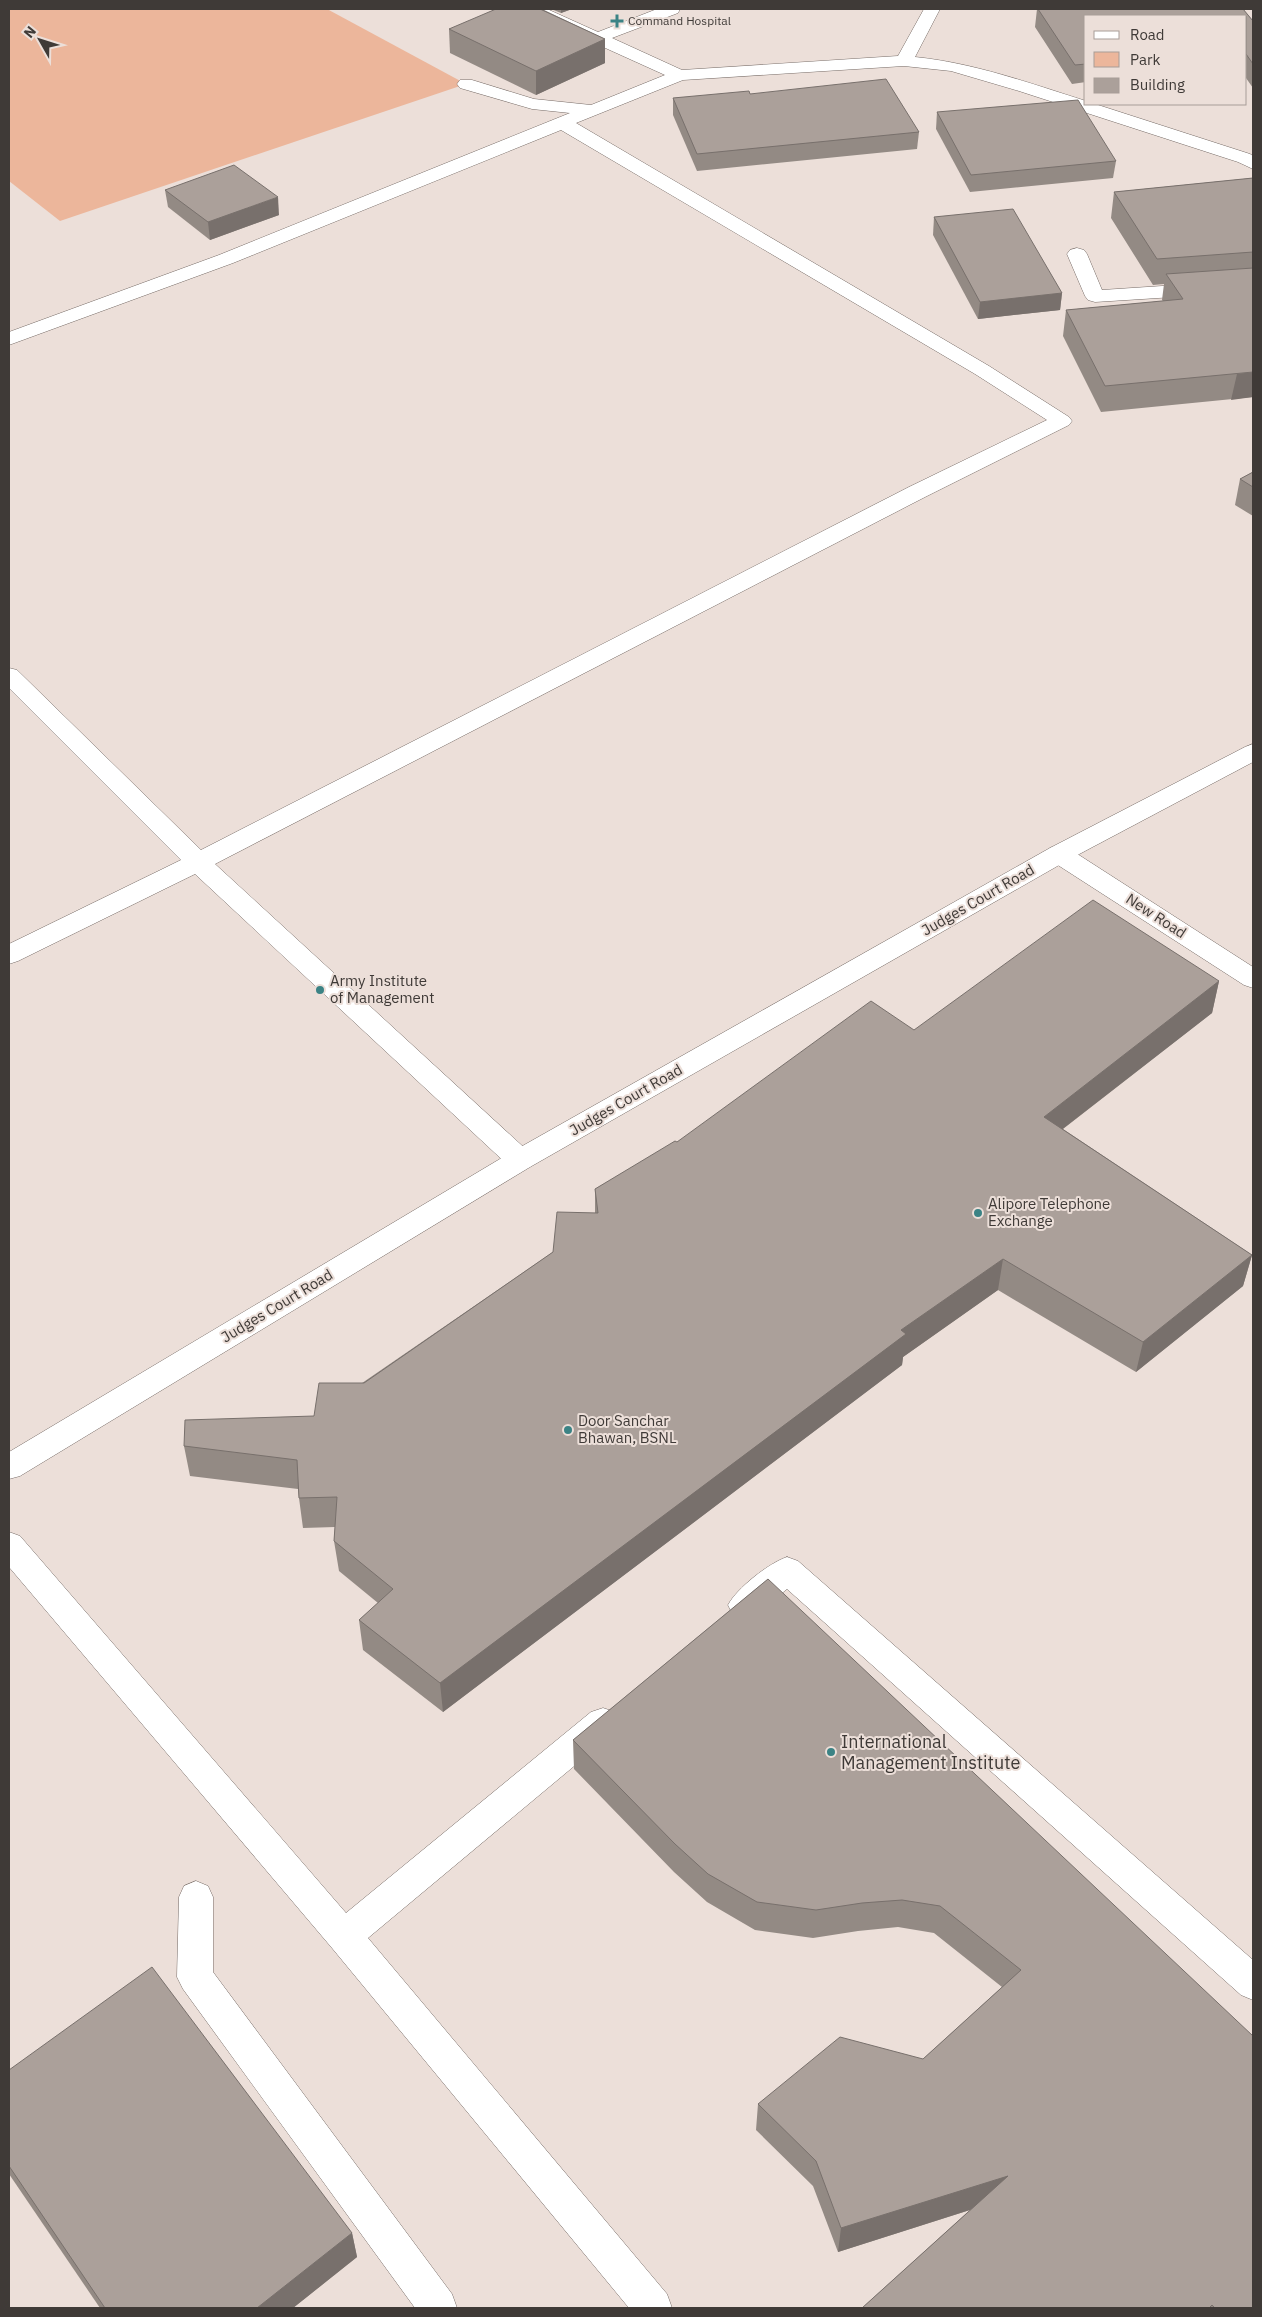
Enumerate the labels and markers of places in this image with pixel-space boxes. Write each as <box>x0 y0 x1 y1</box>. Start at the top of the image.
place label: Command Hospital <box>628 13 731 28</box>
marker: Command Hospital <box>610 14 624 28</box>
place label: Army Institute of Management <box>330 971 435 1007</box>
marker: Army Institute of Management <box>314 984 326 996</box>
place label: Alipore Telephone Exchange <box>988 1194 1110 1230</box>
marker: Alipore Telephone Exchange <box>972 1207 984 1219</box>
place label: Door Sanchar Bhawan, BSNL <box>578 1411 677 1447</box>
marker: Door Sanchar Bhawan, BSNL <box>562 1424 574 1436</box>
place label: International Management Institute <box>841 1730 1020 1774</box>
marker: International Management Institute <box>825 1746 837 1758</box>

